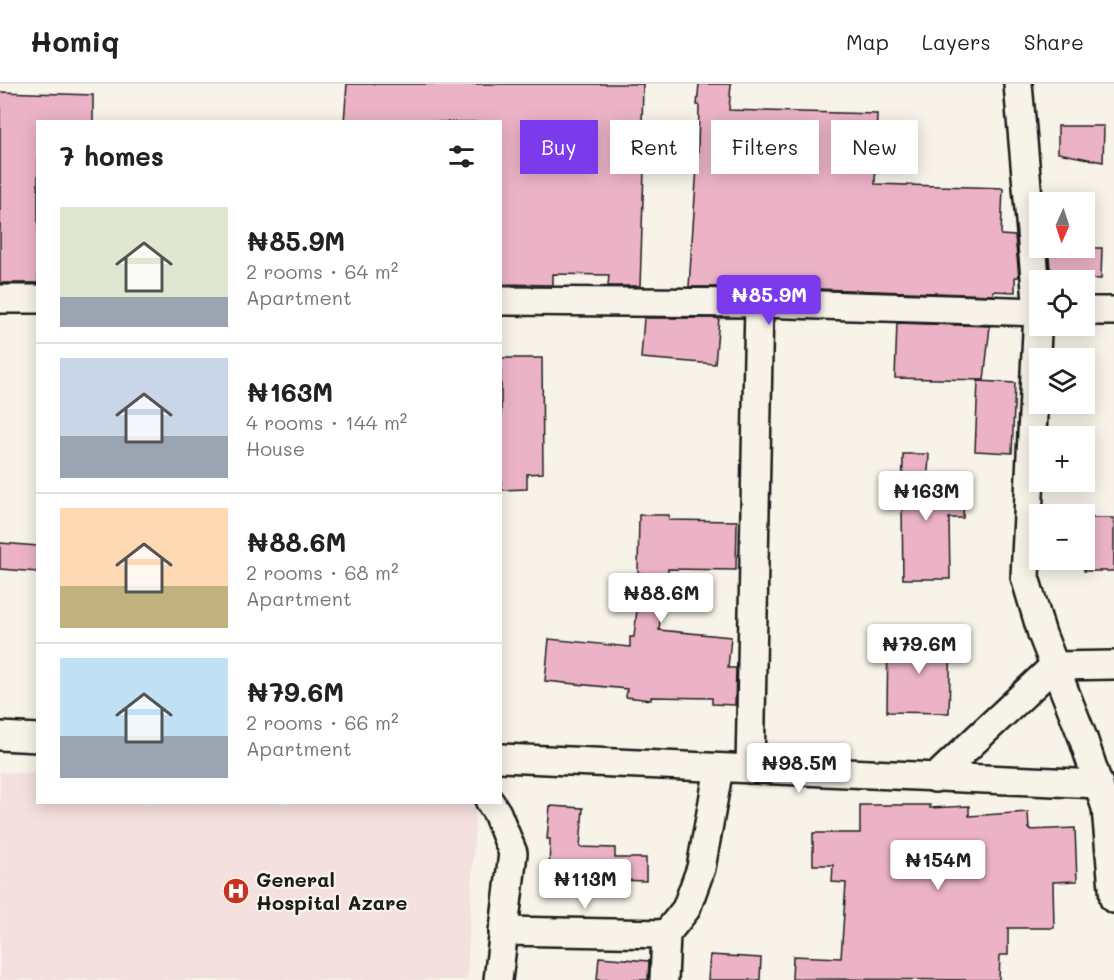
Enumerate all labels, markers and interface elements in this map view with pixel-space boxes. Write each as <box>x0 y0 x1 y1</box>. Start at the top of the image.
text: Homiq <box>30 23 119 59</box>
text: Map <box>846 28 889 55</box>
text: Layers <box>922 28 991 55</box>
text: Share <box>1024 28 1084 55</box>
chip: Buy <box>520 120 598 174</box>
chip: Rent <box>610 120 699 174</box>
chip: Filters <box>711 120 819 174</box>
chip: New <box>831 120 918 174</box>
text: 7 homes <box>60 139 164 173</box>
icon: filters <box>445 140 478 173</box>
north arrow <box>1029 192 1095 258</box>
map controls <box>1029 192 1095 570</box>
text: ₦85.9M <box>246 224 345 258</box>
icon: home <box>108 231 180 303</box>
text: 2 rooms · 64 m² <box>246 258 398 284</box>
button: locate <box>1029 270 1095 336</box>
pin: ₦85.9M <box>720 275 818 326</box>
text: ₦85.9M <box>731 281 807 307</box>
text: Apartment <box>246 284 352 310</box>
button: layers <box>1029 348 1095 414</box>
text: ₦163M <box>246 375 333 409</box>
icon: home <box>108 382 180 454</box>
text: 4 rooms · 144 m² <box>246 409 407 435</box>
button: + <box>1029 426 1095 492</box>
text: House <box>246 435 305 461</box>
pin: ₦163M <box>884 471 968 522</box>
text: ₦163M <box>892 477 960 503</box>
button: − <box>1029 504 1095 570</box>
text: ₦88.6M <box>246 525 346 559</box>
icon: home <box>108 532 180 604</box>
text: 2 rooms · 68 m² <box>246 559 399 585</box>
pin: ₦88.6M <box>612 573 710 624</box>
text: ₦88.6M <box>622 579 700 605</box>
text: Apartment <box>246 585 352 611</box>
pin: ₦79.6M <box>870 624 968 675</box>
text: ₦79.6M <box>881 630 957 656</box>
text: ₦79.6M <box>246 675 344 709</box>
icon: home <box>108 682 180 754</box>
text: 2 rooms · 66 m² <box>246 709 399 735</box>
text: Apartment <box>246 735 352 761</box>
pin: ₦98.5M <box>750 743 848 794</box>
text: ₦98.5M <box>761 749 837 775</box>
pin: ₦154M <box>896 840 980 891</box>
text: ₦154M <box>904 846 972 872</box>
pin: ₦113M <box>543 859 627 910</box>
text: ₦113M <box>553 865 617 891</box>
place label: General Hospital Azare <box>256 866 407 915</box>
hospital icon: General Hospital Azare <box>221 876 251 906</box>

